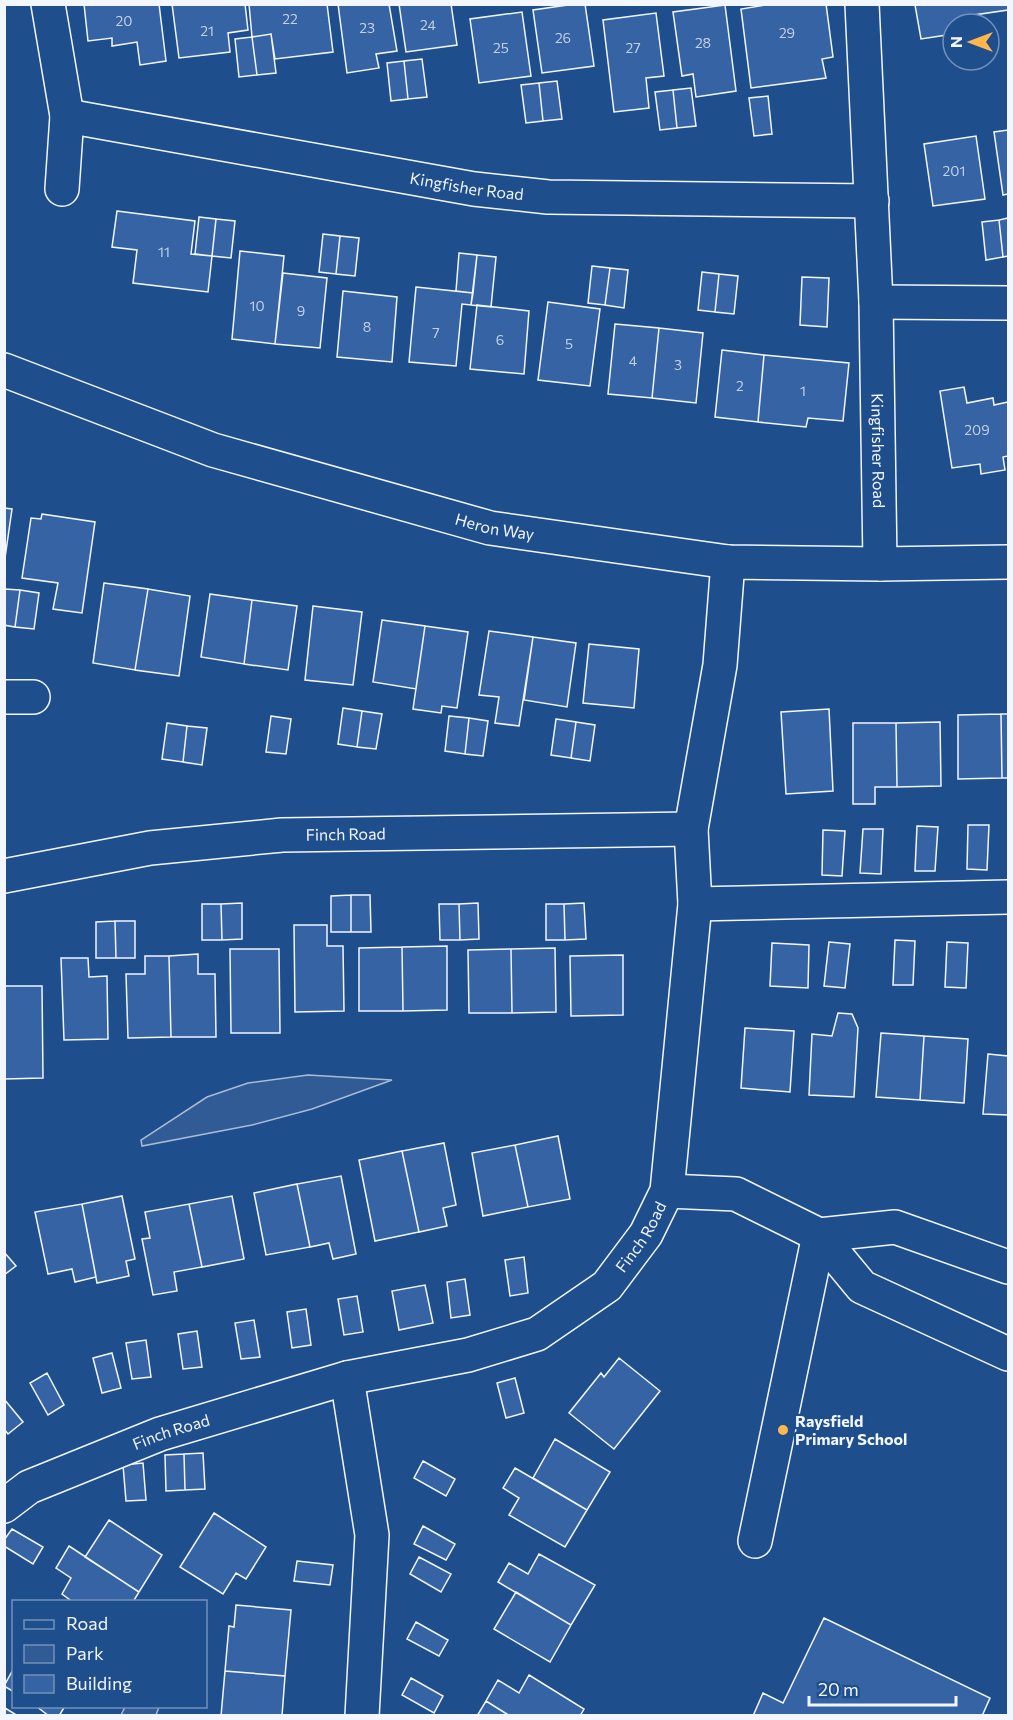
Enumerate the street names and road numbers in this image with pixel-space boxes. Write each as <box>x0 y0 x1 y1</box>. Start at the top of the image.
street label: Kingfisher Road <box>408 168 525 203</box>
street label: Kingfisher Road <box>868 393 889 508</box>
street label: Heron Way <box>453 509 536 543</box>
street label: Finch Road <box>306 823 386 844</box>
street label: Finch Road <box>611 1198 669 1275</box>
street label: Finch Road <box>130 1410 212 1453</box>

